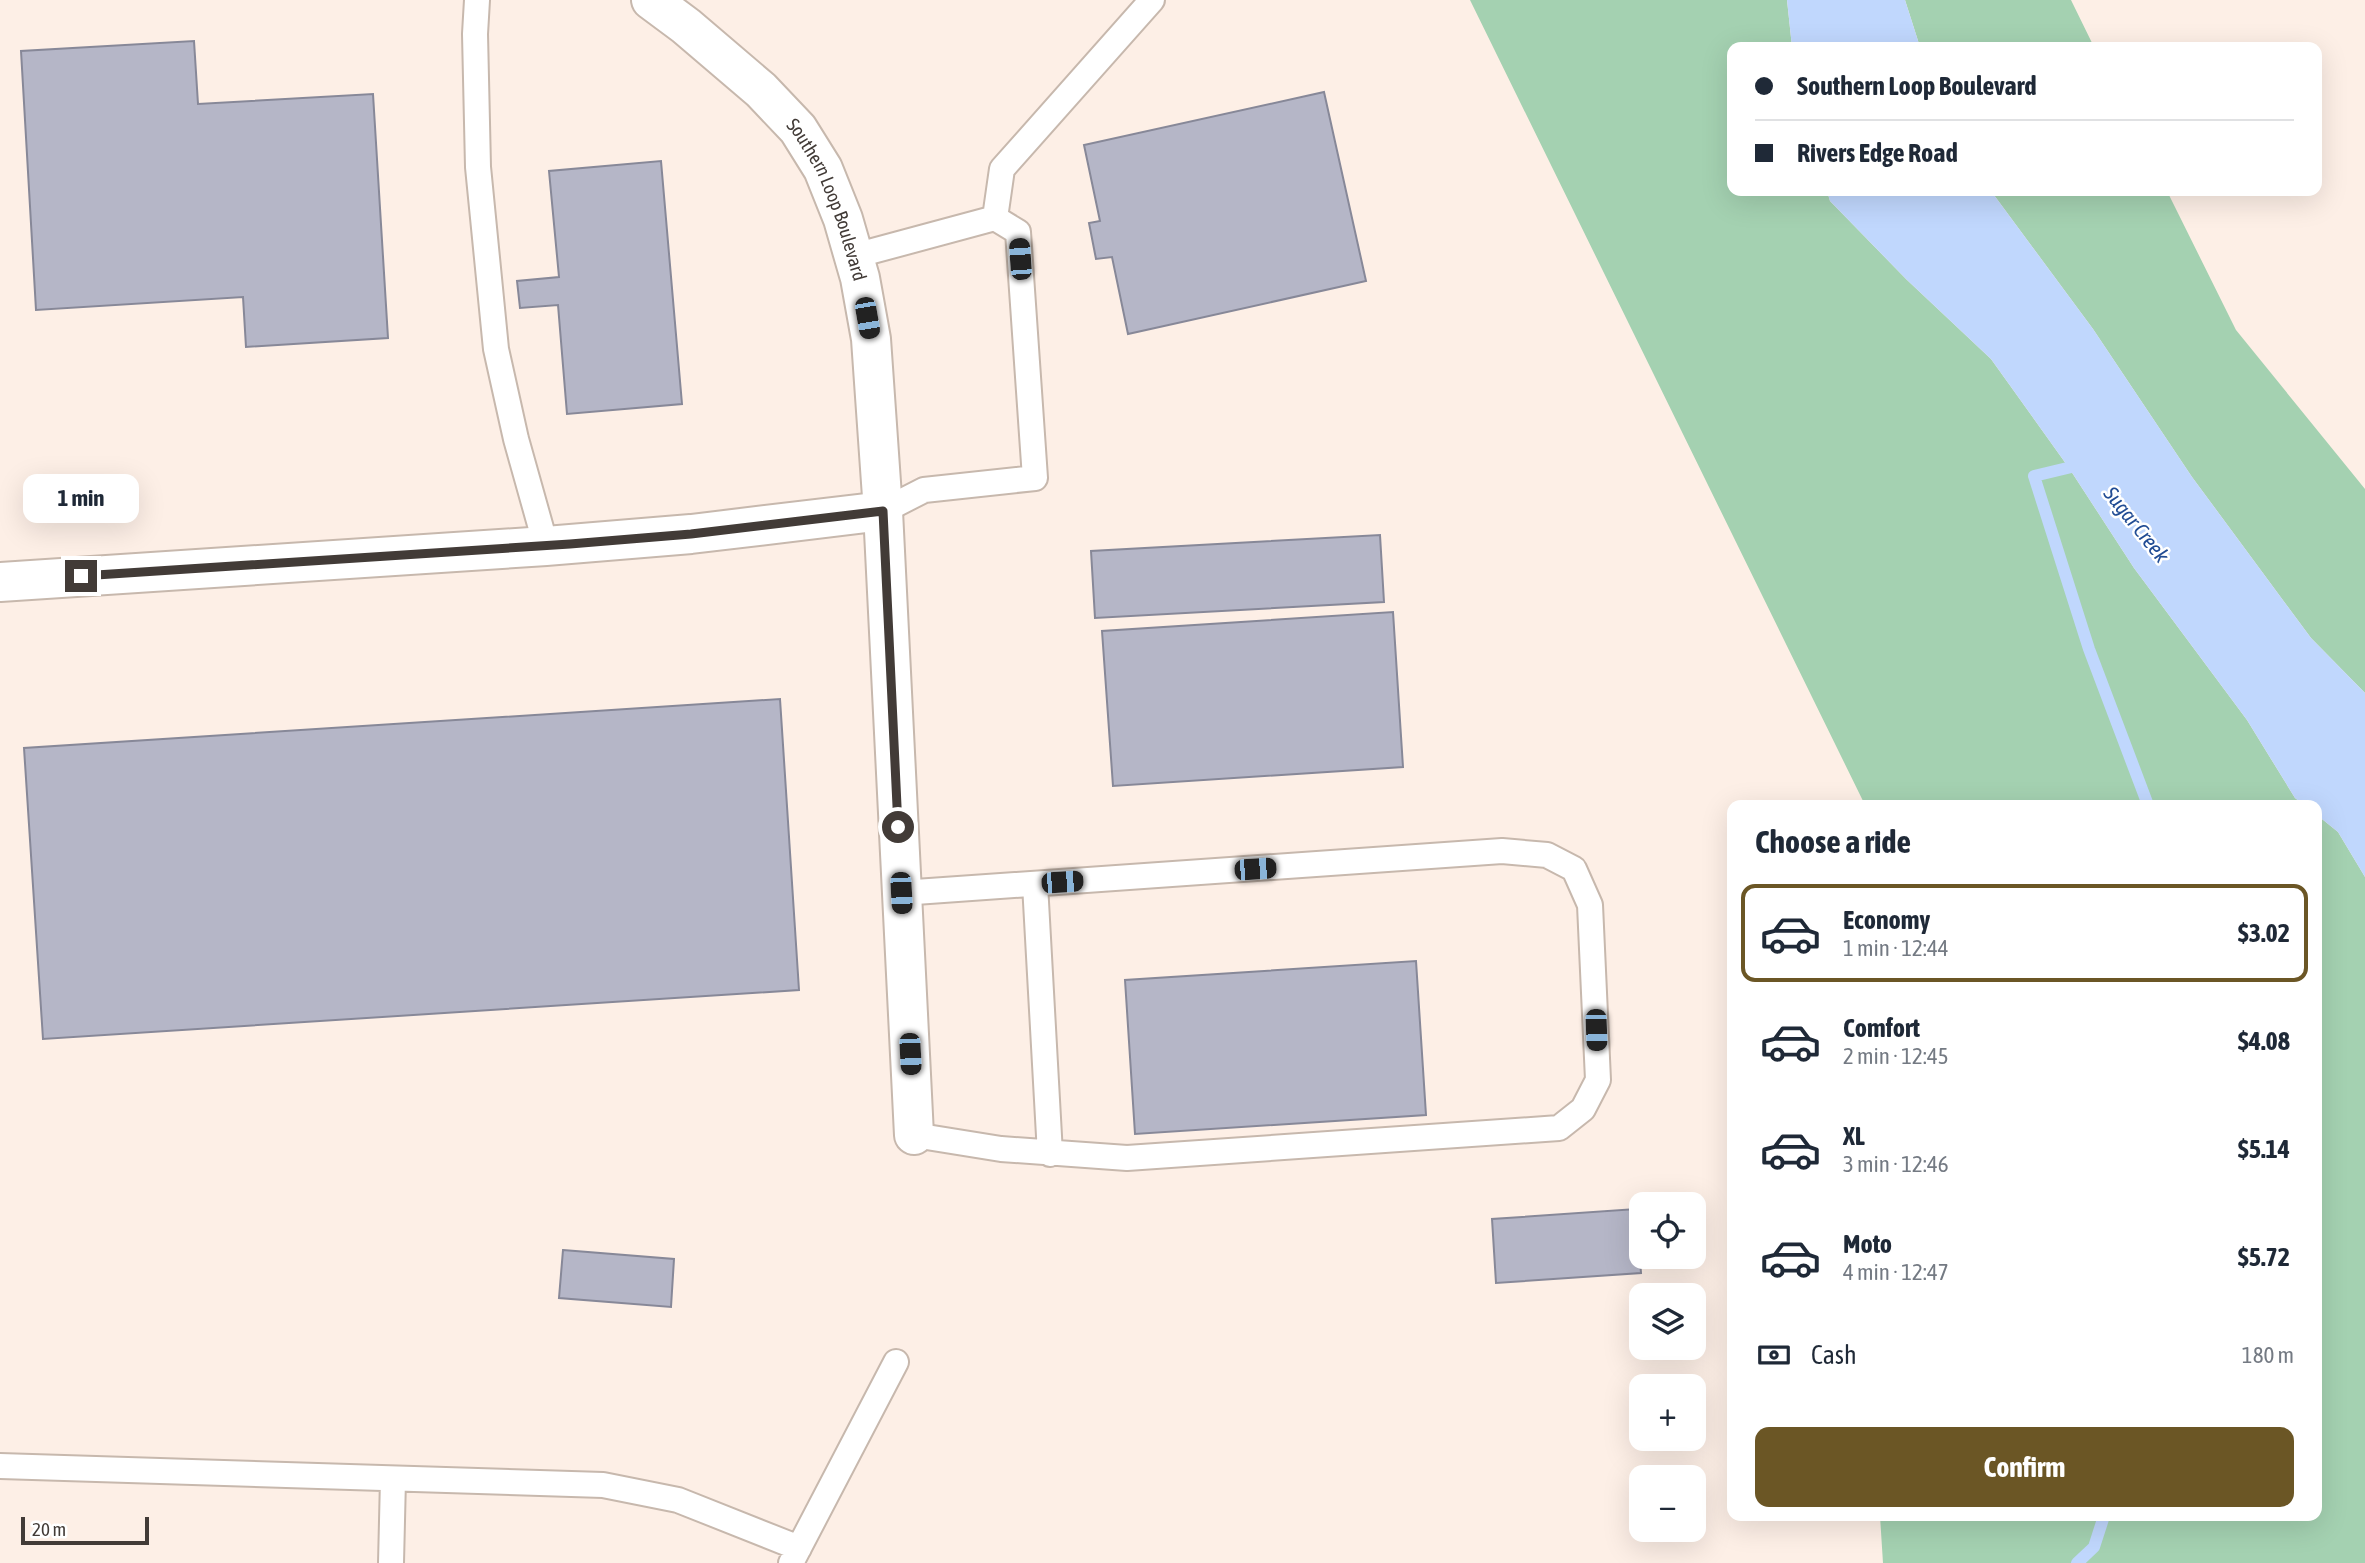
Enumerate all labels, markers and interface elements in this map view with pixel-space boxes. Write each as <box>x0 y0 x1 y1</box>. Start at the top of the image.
text: Southern Loop Boulevard <box>1797 71 2037 101</box>
street label: Southern Loop Boulevard <box>783 114 871 283</box>
text: Rivers Edge Road <box>1797 138 1958 168</box>
car <box>1009 237 1032 281</box>
car <box>854 295 881 341</box>
callout: 1 min <box>23 475 139 524</box>
water label: Sugar Creek <box>2099 481 2175 567</box>
text: 1 min <box>58 485 104 511</box>
route end <box>65 560 97 592</box>
route start <box>882 811 914 843</box>
text: Choose a ride <box>1755 823 1911 860</box>
car <box>1234 857 1277 881</box>
car <box>1041 870 1084 894</box>
car <box>890 871 913 915</box>
icon: car <box>1759 902 1822 965</box>
text: Economy <box>1843 905 1930 935</box>
text: $3.02 <box>2238 918 2290 948</box>
text: 1 min · 12:44 <box>1843 935 1949 961</box>
car <box>1585 1009 1608 1051</box>
icon: car <box>1759 1010 1822 1073</box>
text: Comfort <box>1843 1013 1920 1043</box>
text: $4.08 <box>2238 1026 2290 1056</box>
car <box>899 1032 922 1076</box>
text: 2 min · 12:45 <box>1843 1043 1949 1069</box>
icon: car <box>1759 1118 1822 1181</box>
text: XL <box>1843 1121 1865 1151</box>
text: $5.14 <box>2238 1134 2290 1164</box>
text: 3 min · 12:46 <box>1843 1151 1949 1177</box>
map controls <box>1629 1192 1706 1542</box>
button: locate <box>1629 1192 1706 1269</box>
icon: car <box>1759 1226 1822 1289</box>
text: Moto <box>1843 1229 1892 1259</box>
text: $5.72 <box>2238 1242 2290 1272</box>
text: 4 min · 12:47 <box>1843 1259 1949 1285</box>
button: layers <box>1629 1283 1706 1360</box>
icon: cash <box>1755 1336 1793 1374</box>
text: Cash <box>1811 1340 1857 1370</box>
text: 180 m <box>2242 1342 2294 1368</box>
button: + <box>1629 1374 1706 1451</box>
button: Confirm <box>1755 1427 2294 1507</box>
button: − <box>1629 1465 1706 1542</box>
scale bar <box>21 1514 149 1546</box>
text: 20 m <box>32 1518 66 1540</box>

